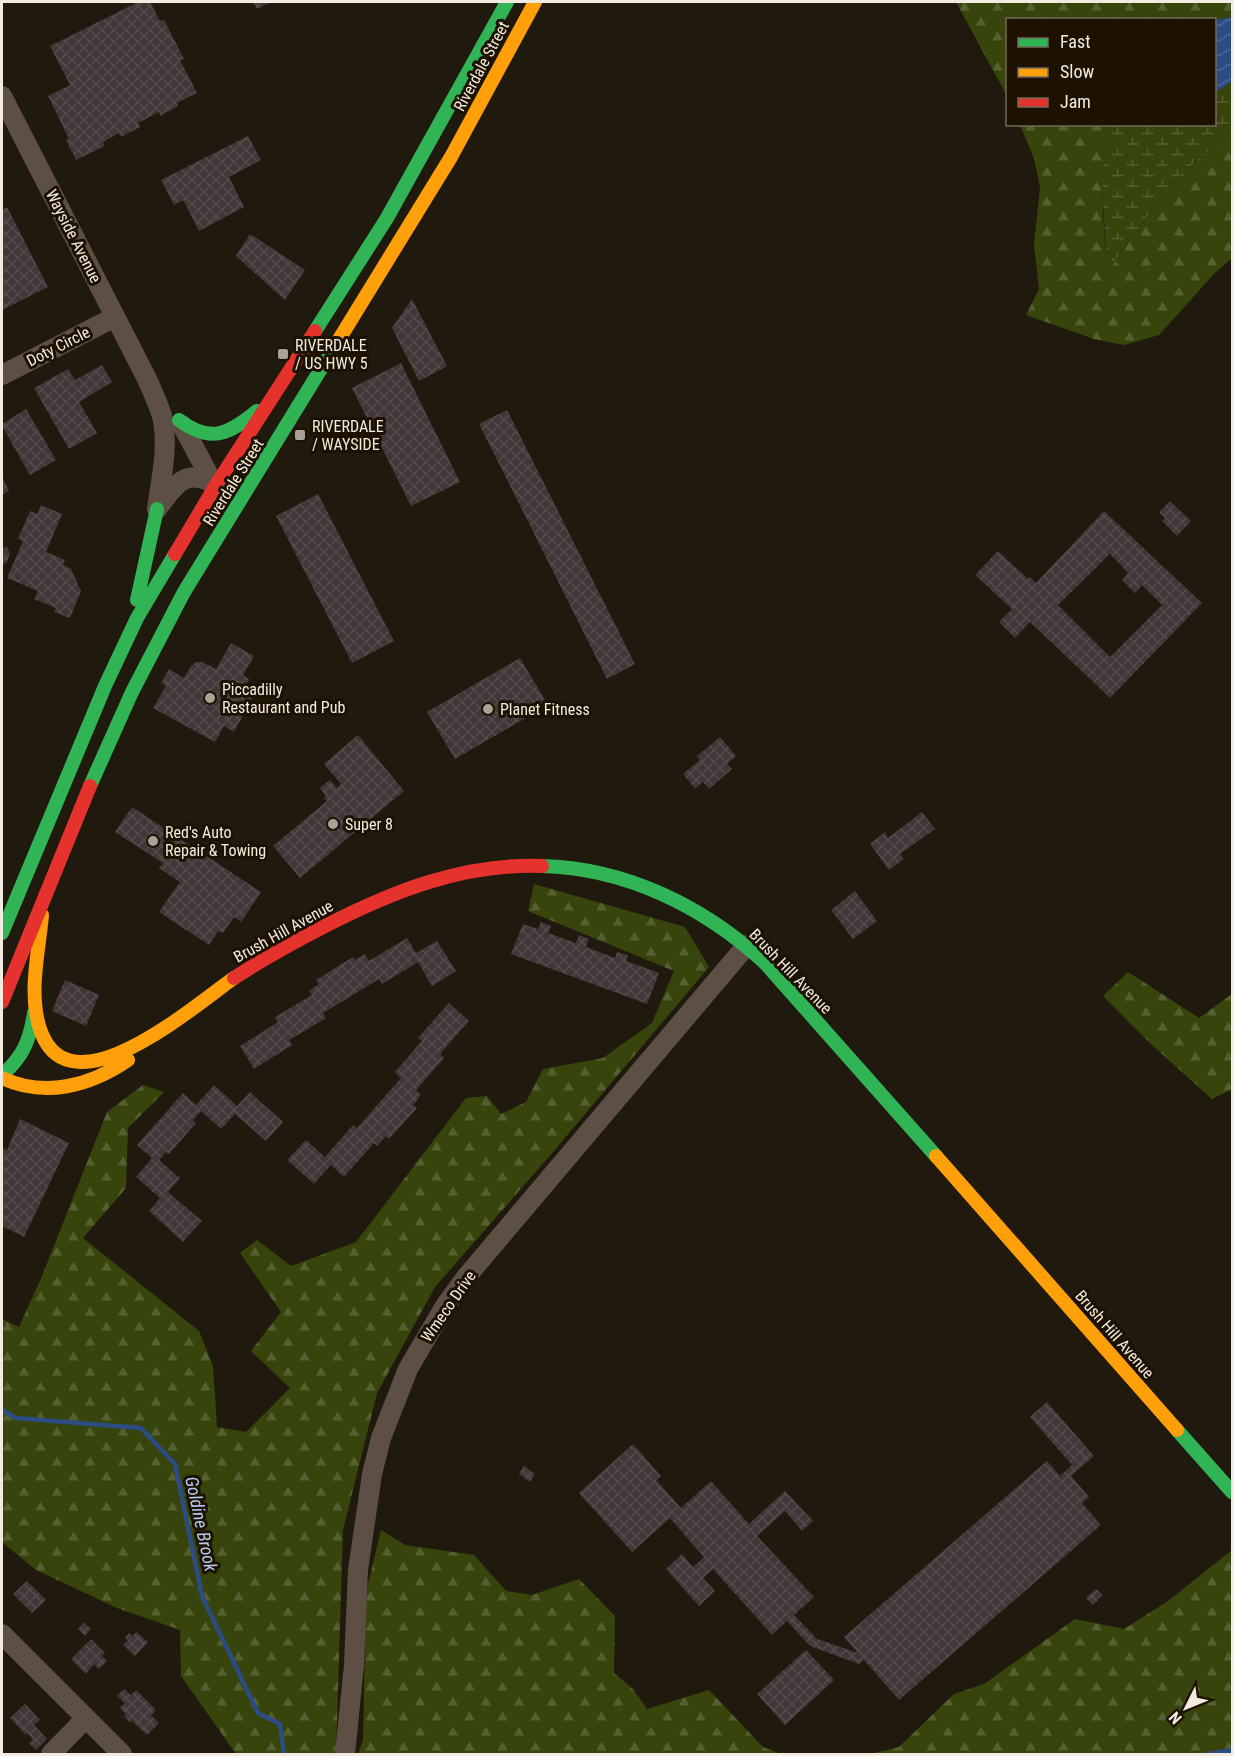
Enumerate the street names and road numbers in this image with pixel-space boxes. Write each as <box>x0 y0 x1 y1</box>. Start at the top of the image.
street label: Riverdale Street <box>450 18 513 114</box>
street label: Wayside Avenue <box>42 186 105 286</box>
street label: Doty Circle <box>24 322 93 370</box>
street label: Riverdale Street <box>199 435 268 529</box>
street label: Brush Hill Avenue <box>230 896 336 967</box>
street label: Brush Hill Avenue <box>745 925 836 1018</box>
street label: Wmeco Drive <box>417 1267 480 1346</box>
street label: Brush Hill Avenue <box>1071 1286 1158 1382</box>

